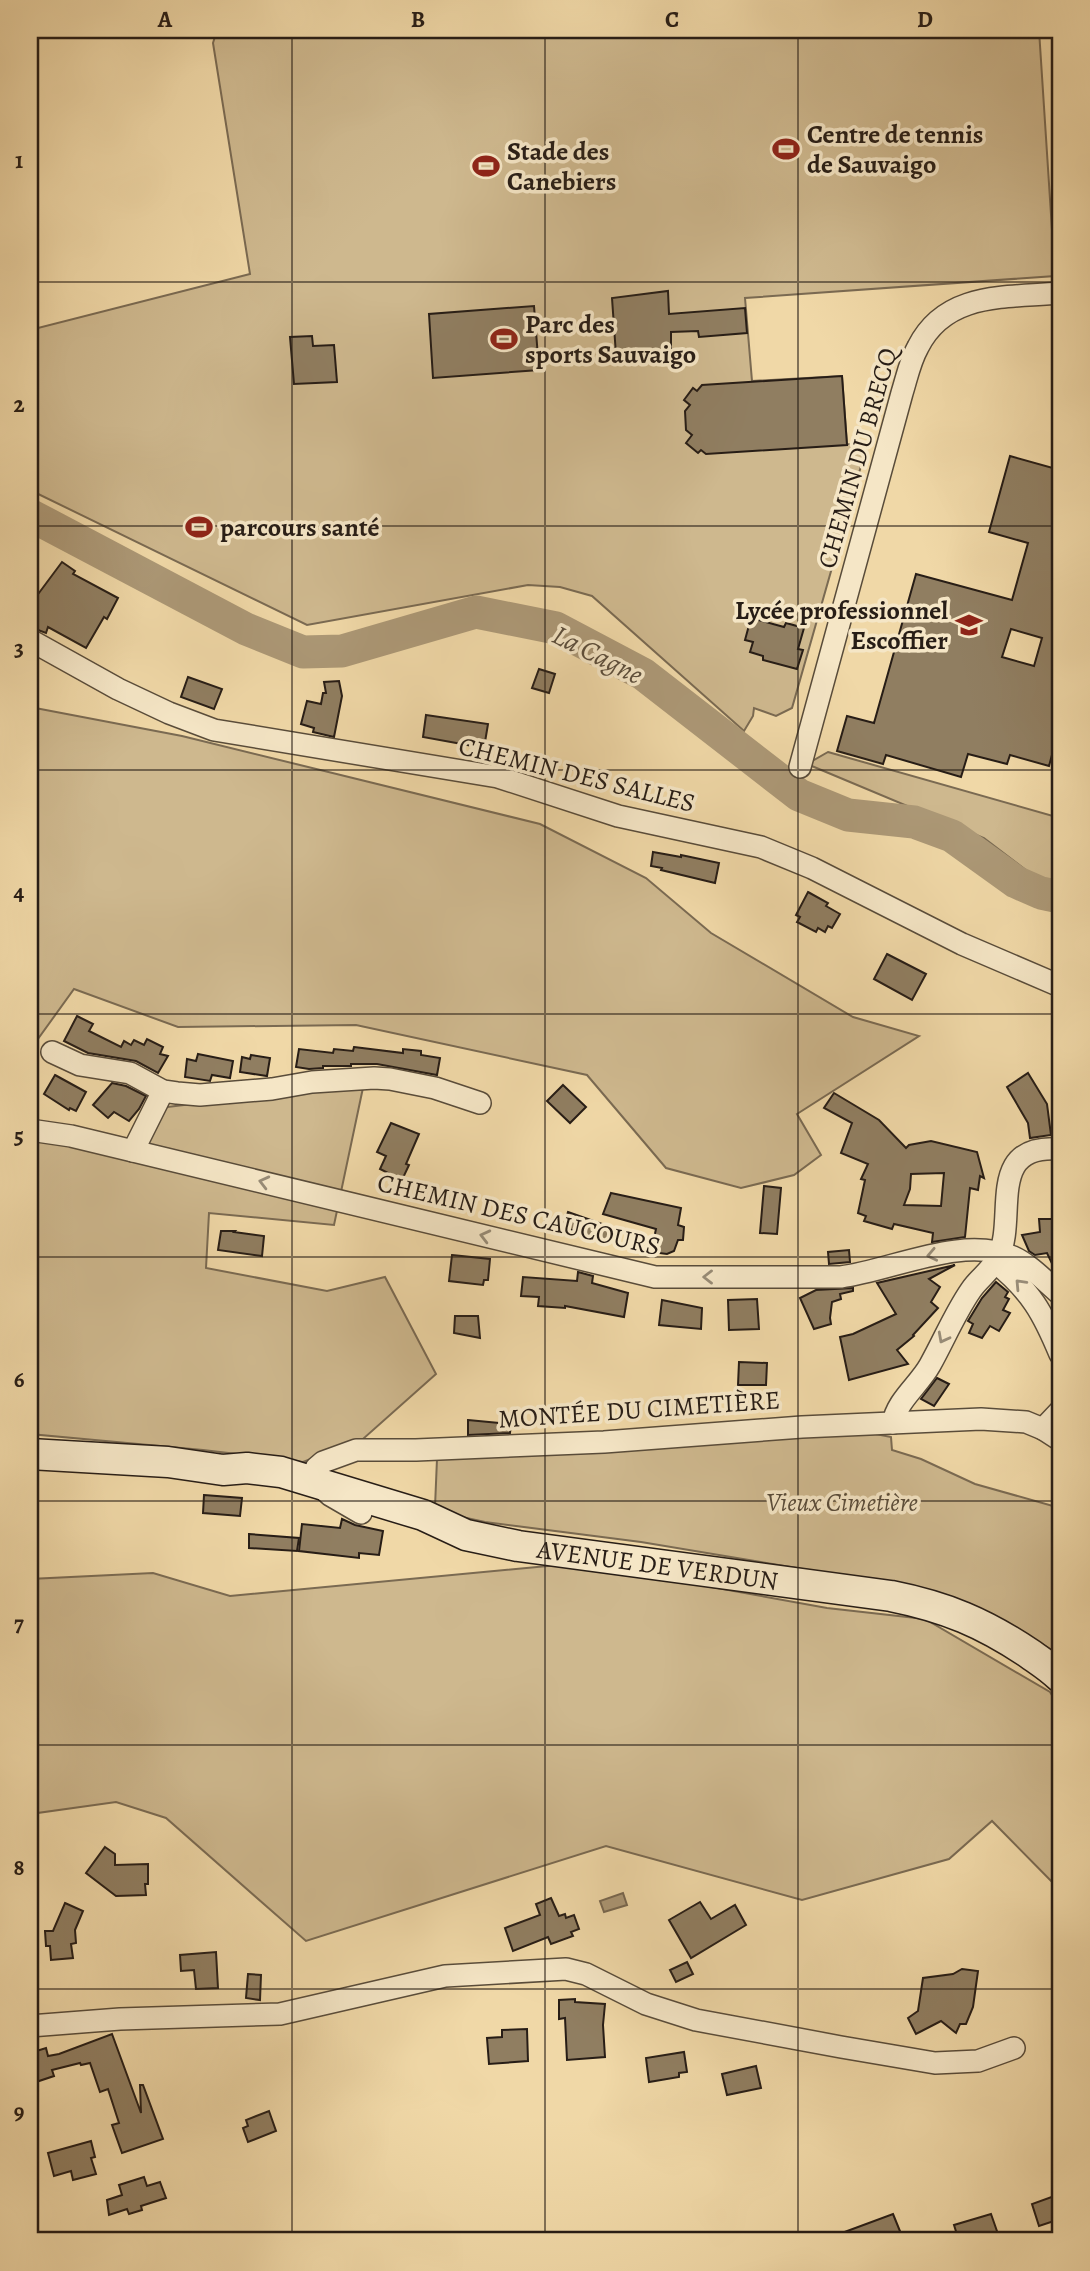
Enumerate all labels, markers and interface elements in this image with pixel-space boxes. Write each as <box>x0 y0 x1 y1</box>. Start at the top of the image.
text: A <box>157 4 173 35</box>
text: B <box>411 4 425 35</box>
text: C <box>665 4 679 35</box>
text: D <box>917 4 933 35</box>
place label: Centre de tennis de Sauvaigo <box>807 117 983 182</box>
place label: Stade des Canebiers <box>507 134 616 199</box>
sports icon: Centre de tennis de Sauvaigo <box>771 134 801 164</box>
text: 1 <box>15 145 23 176</box>
sports icon: Stade des Canebiers <box>471 151 501 181</box>
place label: Parc des sports Sauvaigo <box>525 307 696 372</box>
sports icon: Parc des sports Sauvaigo <box>489 324 519 354</box>
street label: CHEMIN DU BRECQ <box>809 341 907 573</box>
text: 2 <box>13 389 25 420</box>
place label: parcours santé <box>220 510 380 545</box>
sports icon: parcours santé <box>184 512 214 542</box>
place label: Lycée professionnel Escoffier <box>735 593 948 658</box>
school or university icon: Lycée professionnel Escoffier <box>954 610 984 640</box>
water label: La Cagne <box>546 616 649 694</box>
text: 3 <box>14 633 24 664</box>
street label: CHEMIN DES SALLES <box>455 728 699 821</box>
text: 4 <box>14 877 25 908</box>
text: 5 <box>14 1120 24 1151</box>
street label: CHEMIN DES CAUCOURS <box>374 1165 664 1264</box>
one-way arrow <box>258 1176 270 1190</box>
one-way arrow <box>479 1230 491 1244</box>
one-way arrow <box>927 1247 939 1261</box>
one-way arrow <box>702 1269 712 1285</box>
one-way arrow <box>1015 1279 1028 1292</box>
one-way arrow <box>938 1331 952 1344</box>
text: 6 <box>14 1364 25 1395</box>
street label: MONTÉE DU CIMETIÈRE <box>497 1382 781 1437</box>
park label: Vieux Cimetière <box>766 1485 918 1520</box>
street label: AVENUE DE VERDUN <box>534 1532 780 1599</box>
text: 7 <box>14 1608 24 1639</box>
text: 8 <box>13 1852 25 1883</box>
text: 9 <box>14 2096 24 2127</box>

